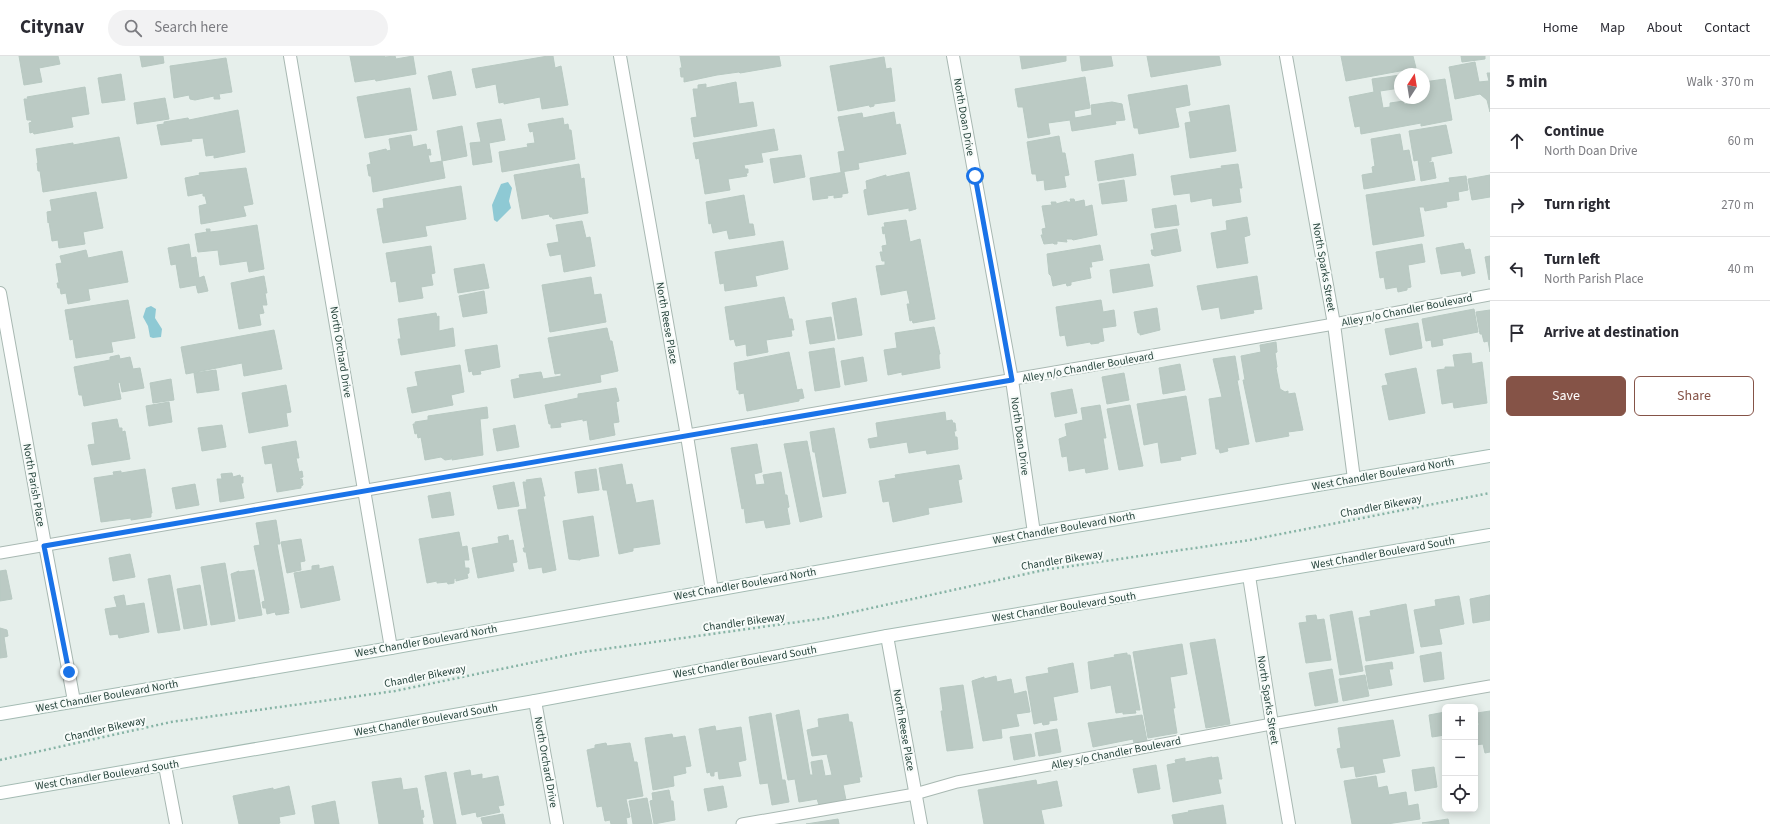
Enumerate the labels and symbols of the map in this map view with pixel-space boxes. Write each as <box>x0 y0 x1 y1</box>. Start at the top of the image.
north arrow <box>1394 68 1430 104</box>
street label: North Doan Drive <box>950 77 978 158</box>
route start <box>966 167 984 185</box>
street label: North Sparks Street <box>1309 221 1339 313</box>
street label: North Reese Place <box>652 281 682 366</box>
street label: Alley n/o Chandler Boulevard <box>1340 290 1474 330</box>
street label: North Orchard Drive <box>326 305 356 399</box>
street label: Alley n/o Chandler Boulevard <box>1021 348 1155 386</box>
street label: North Doan Drive <box>1007 396 1033 477</box>
street label: North Parish Place <box>19 442 49 528</box>
street label: West Chandler Boulevard North <box>1311 454 1455 494</box>
street label: Chandler Bikeway <box>1339 491 1423 521</box>
street label: West Chandler Boulevard North <box>992 508 1136 548</box>
street label: West Chandler Boulevard South <box>1310 533 1456 573</box>
street label: Chandler Bikeway <box>1020 546 1104 574</box>
street label: West Chandler Boulevard North <box>673 564 817 604</box>
street label: West Chandler Boulevard South <box>991 588 1137 626</box>
street label: Chandler Bikeway <box>702 609 786 635</box>
street label: West Chandler Boulevard North <box>354 621 498 661</box>
street label: West Chandler Boulevard South <box>672 642 818 682</box>
street label: North Sparks Street <box>1254 654 1282 746</box>
street label: Chandler Bikeway <box>383 661 467 691</box>
route end <box>60 663 78 681</box>
street label: West Chandler Boulevard North <box>35 676 179 716</box>
street label: North Reese Place <box>889 688 919 773</box>
street label: West Chandler Boulevard South <box>353 700 499 740</box>
street label: Chandler Bikeway <box>63 712 147 746</box>
street label: North Orchard Drive <box>531 715 561 809</box>
street label: Alley s/o Chandler Boulevard <box>1050 733 1182 773</box>
street label: West Chandler Boulevard South <box>34 756 180 794</box>

